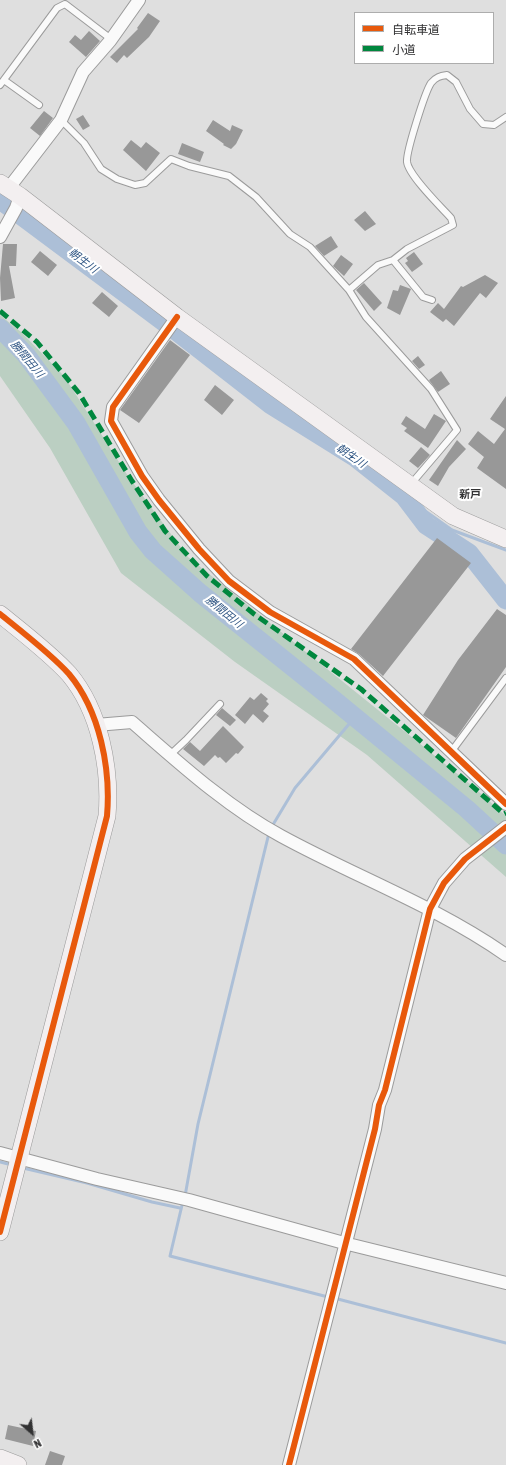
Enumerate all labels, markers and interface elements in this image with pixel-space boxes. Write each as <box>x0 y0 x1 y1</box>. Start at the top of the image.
legend <box>354 12 494 64</box>
text: 自転車道 <box>392 23 440 37</box>
text: 小道 <box>392 43 416 57</box>
water label: 朝生川 <box>66 246 100 276</box>
water label: 勝間田川 <box>8 338 46 380</box>
water label: 朝生川 <box>334 441 368 471</box>
district label: 新戸 <box>459 488 481 502</box>
water label: 勝間田川 <box>203 593 245 631</box>
north arrow <box>12 1413 52 1453</box>
text: N <box>32 1437 43 1450</box>

